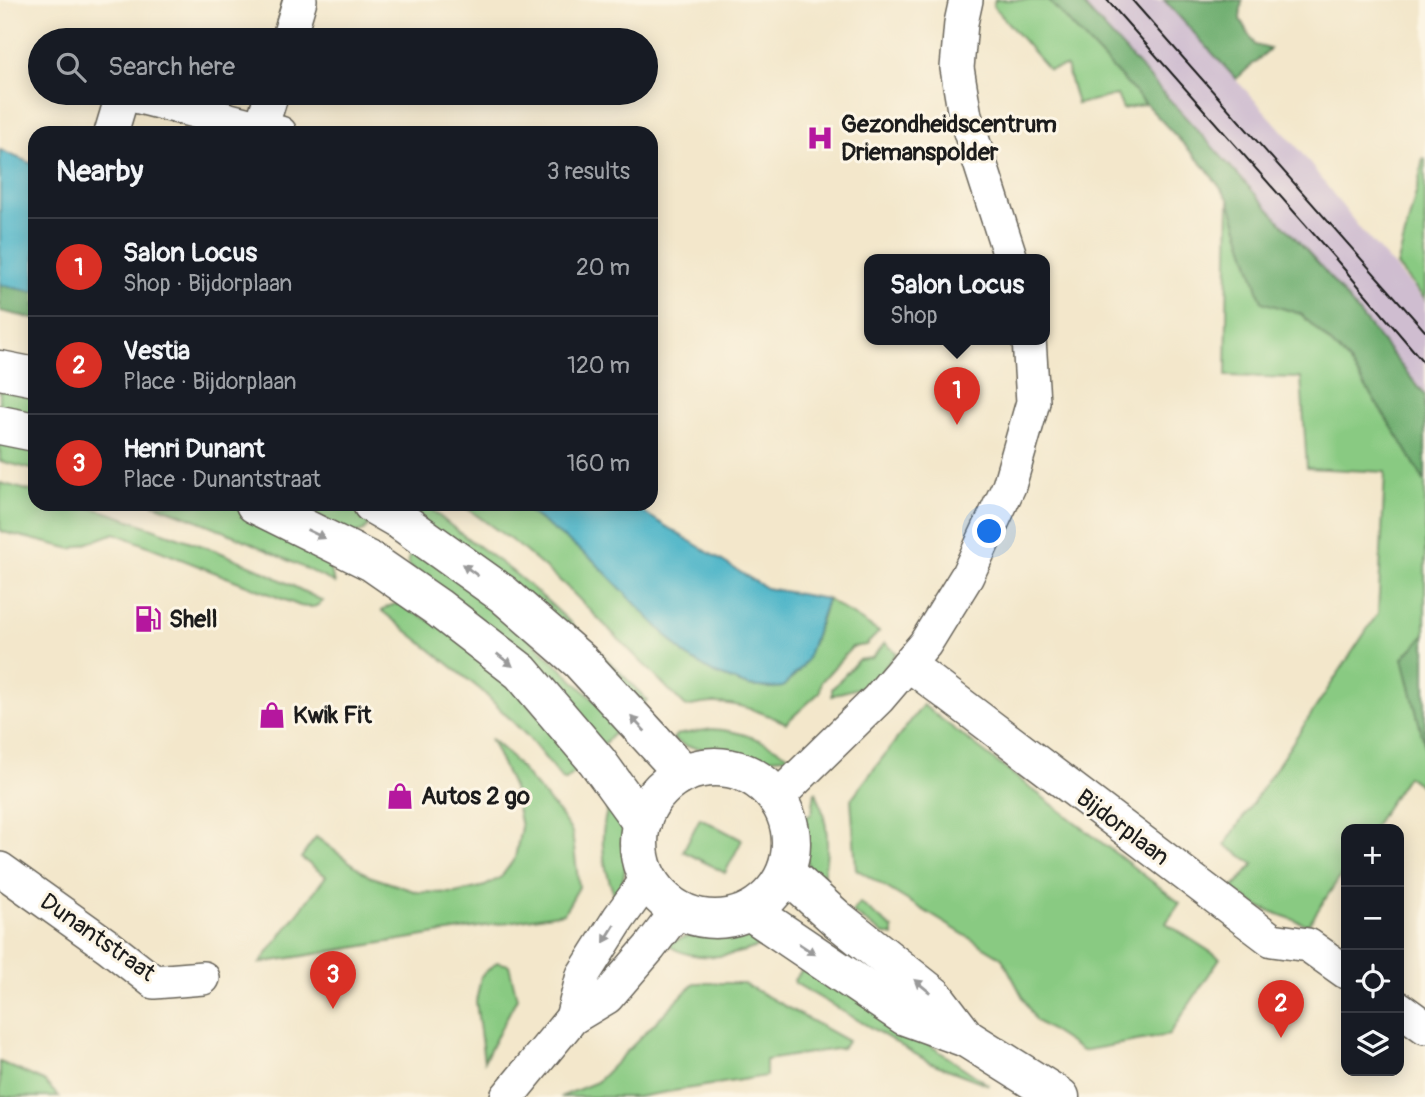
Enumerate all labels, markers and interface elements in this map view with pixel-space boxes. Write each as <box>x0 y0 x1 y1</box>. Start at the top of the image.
search box <box>28 28 658 105</box>
icon: search <box>52 48 90 86</box>
text: Search here <box>108 51 235 83</box>
place label: Gezondheidscentrum Driemanspolder <box>841 110 1057 167</box>
hospital icon: Gezondheidscentrum Driemanspolder <box>805 123 835 153</box>
text: Nearby <box>56 153 143 190</box>
text: 3 results <box>547 157 630 186</box>
text: Salon Locus <box>123 237 257 269</box>
text: 1 <box>75 253 84 282</box>
text: 20 m <box>576 253 630 282</box>
popup <box>864 254 1050 345</box>
text: Shop · Bijdorplaan <box>123 269 292 298</box>
text: Salon Locus <box>890 269 1024 301</box>
text: Shop <box>890 301 938 330</box>
text: Vestia <box>123 335 190 367</box>
text: 2 <box>73 351 85 380</box>
text: 120 m <box>567 351 630 380</box>
text: Place · Bijdorplaan <box>123 367 297 396</box>
pin: 1 <box>934 367 980 425</box>
text: Henri Dunant <box>123 433 265 465</box>
text: 3 <box>73 449 85 478</box>
text: 160 m <box>566 449 630 478</box>
text: Place · Dunantstraat <box>123 465 321 494</box>
your location <box>972 514 1006 548</box>
one-way arrow <box>306 529 326 540</box>
one-way arrow <box>461 563 479 577</box>
fuel station icon: Shell <box>133 604 163 634</box>
place label: Shell <box>169 605 218 634</box>
one-way arrow <box>496 652 514 666</box>
shop icon: Kwik Fit <box>257 700 287 730</box>
place label: Kwik Fit <box>293 701 373 730</box>
one-way arrow <box>630 716 646 733</box>
shop icon: Autos 2 go <box>385 781 415 811</box>
place label: Autos 2 go <box>421 782 530 811</box>
street label: Bijdorplaan <box>1071 783 1175 872</box>
map controls <box>1341 824 1404 1076</box>
button: + <box>1341 824 1404 887</box>
street label: Dunantstraat <box>35 887 161 988</box>
button: − <box>1341 887 1404 950</box>
one-way arrow <box>602 925 615 944</box>
one-way arrow <box>797 943 816 956</box>
button: locate <box>1341 950 1404 1013</box>
pin: 3 <box>310 951 356 1009</box>
one-way arrow <box>913 979 931 994</box>
pin: 2 <box>1258 980 1304 1038</box>
button: layers <box>1341 1013 1404 1076</box>

